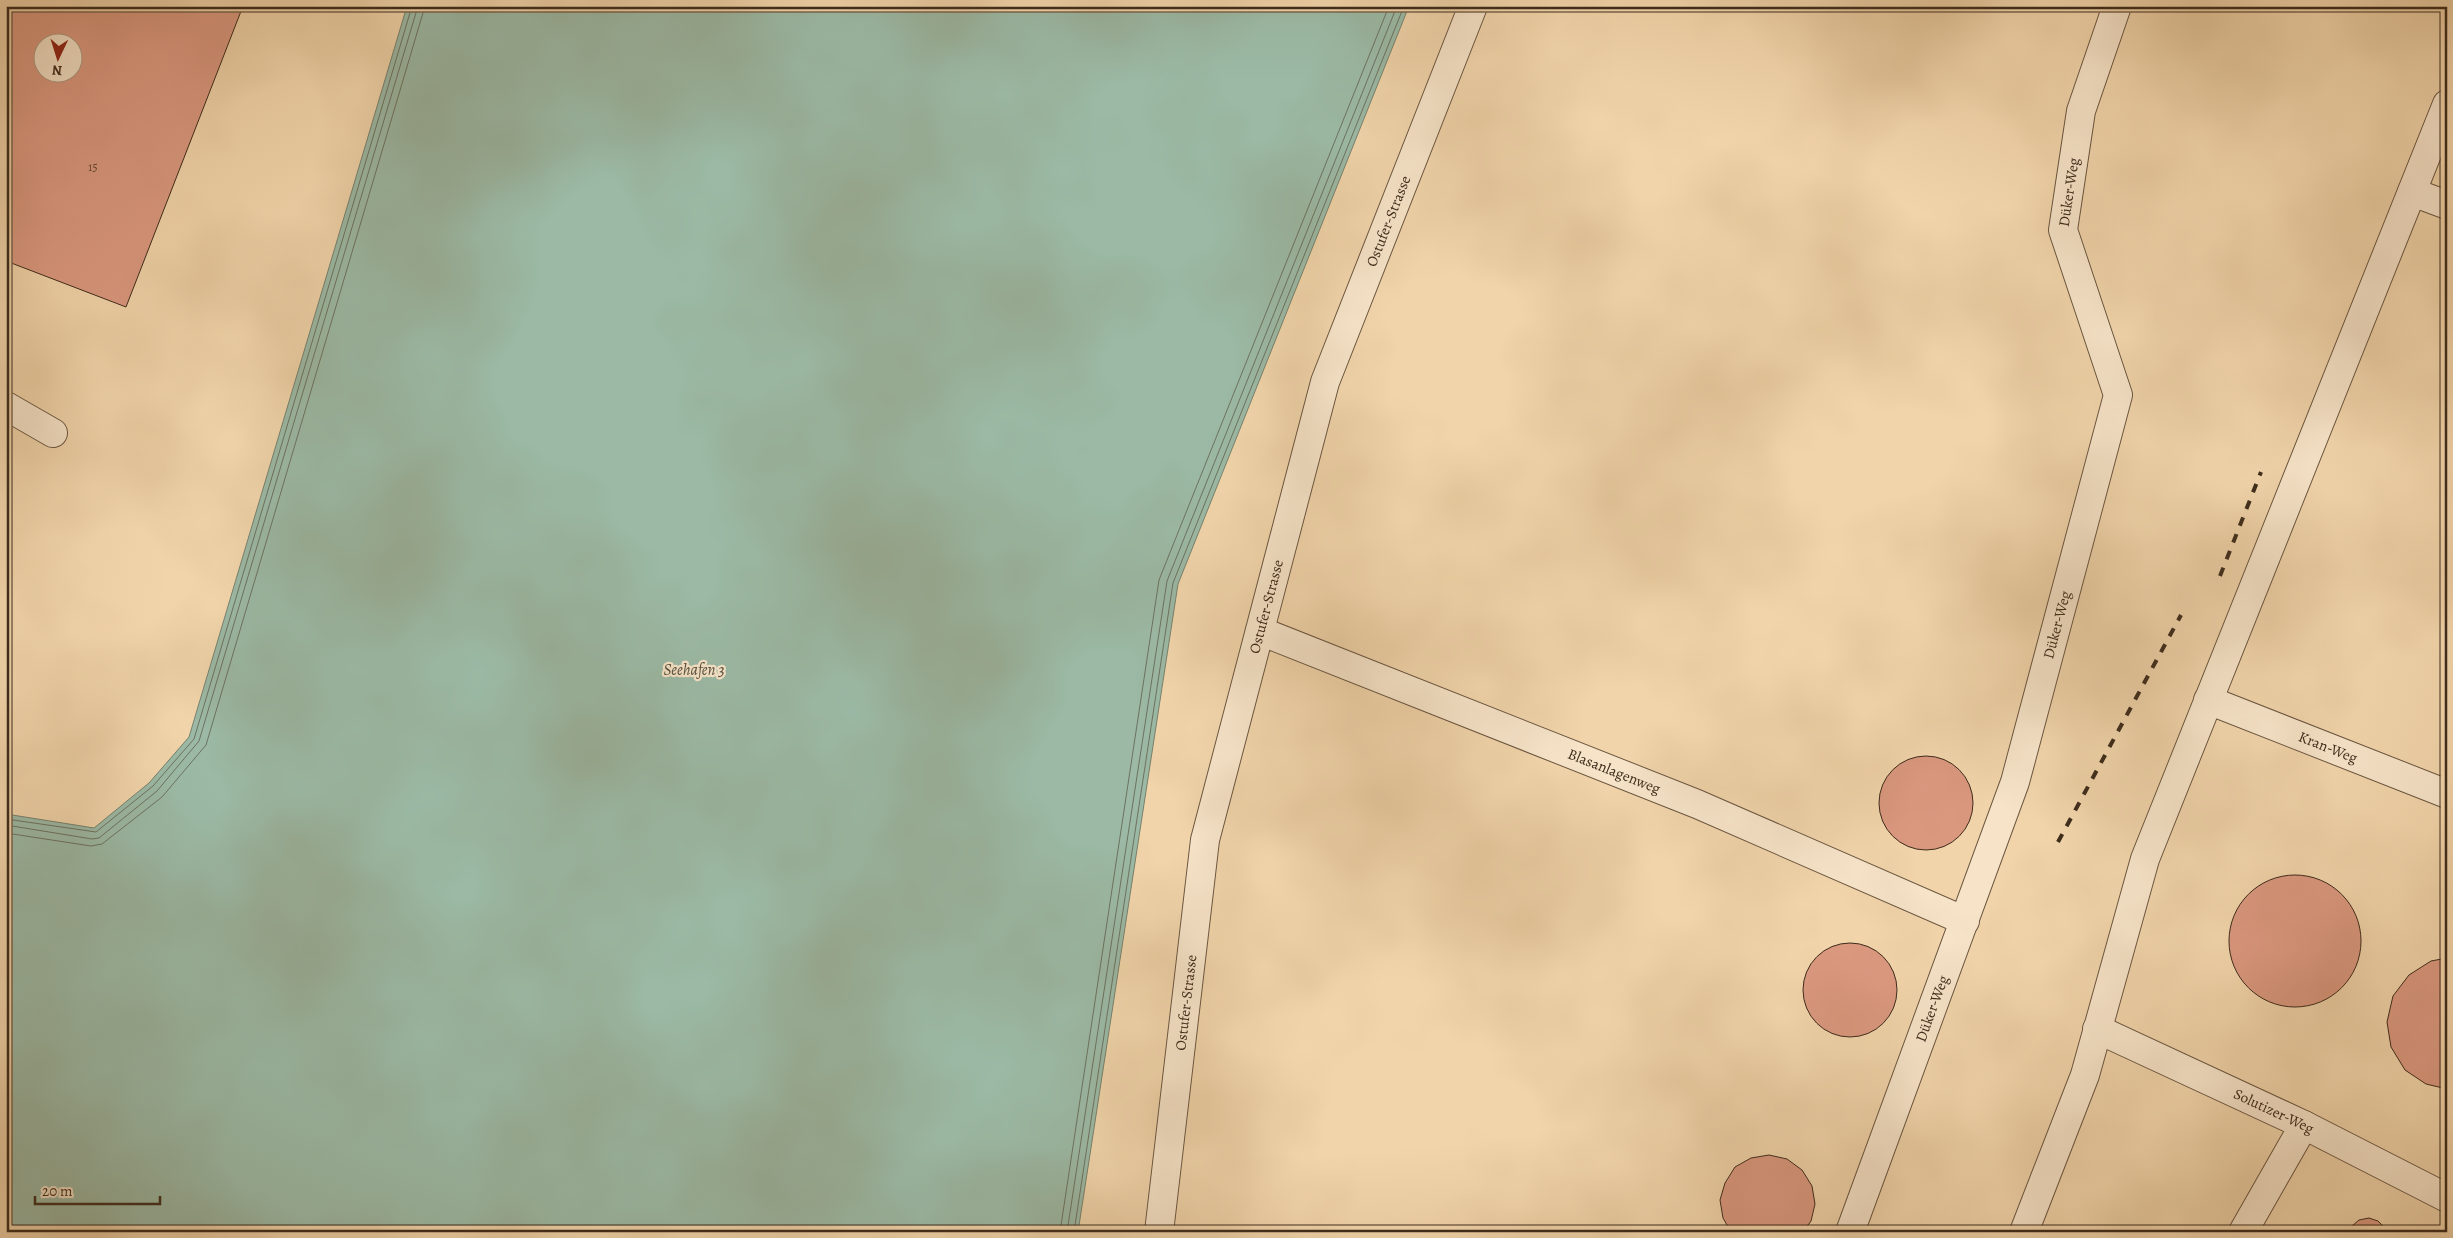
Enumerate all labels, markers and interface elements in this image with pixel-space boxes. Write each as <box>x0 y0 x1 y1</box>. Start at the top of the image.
north arrow <box>32 32 82 82</box>
text: N <box>51 61 63 80</box>
street label: Düker-Weg <box>2054 156 2084 228</box>
house number: 15 <box>88 159 98 175</box>
street label: Ostufer-Strasse <box>1361 172 1415 270</box>
street label: Ostufer-Strasse <box>1244 557 1288 656</box>
street label: Düker-Weg <box>2038 588 2076 661</box>
water label: Seehafen 3 <box>663 659 725 681</box>
street label: Kran-Weg <box>2296 727 2361 768</box>
street label: Blasanlagenweg <box>1565 744 1664 799</box>
street label: Ostufer-Strasse <box>1170 953 1202 1052</box>
street label: Düker-Weg <box>1911 972 1953 1045</box>
street label: Solutizer-Weg <box>2230 1084 2318 1139</box>
scale bar <box>35 1173 160 1205</box>
text: 20 m <box>42 1181 73 1201</box>

